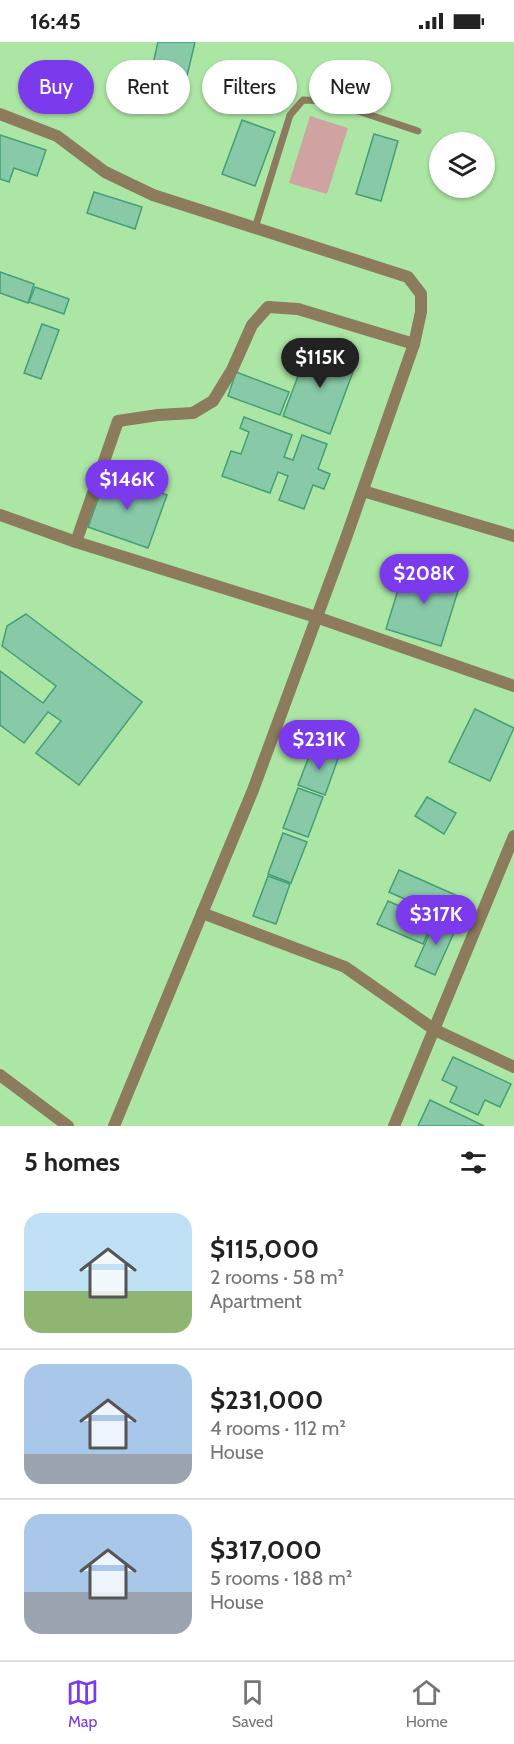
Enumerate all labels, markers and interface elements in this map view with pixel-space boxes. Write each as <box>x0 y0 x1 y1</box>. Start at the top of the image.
text: 16:45 <box>30 8 81 35</box>
chip: Buy <box>18 60 94 114</box>
chip: Rent <box>106 60 190 114</box>
chip: Filters <box>202 60 297 114</box>
chip: New <box>309 60 391 114</box>
map controls <box>429 132 495 198</box>
button: layers <box>429 132 495 198</box>
pin: $115K <box>278 338 362 389</box>
text: $115K <box>295 345 345 369</box>
pin: $146K <box>85 460 169 511</box>
text: $146K <box>99 467 155 491</box>
pin: $208K <box>382 554 466 605</box>
text: $208K <box>394 561 454 585</box>
pin: $231K <box>277 720 361 771</box>
text: $231K <box>293 727 345 751</box>
pin: $317K <box>394 895 478 946</box>
text: $317K <box>410 902 462 926</box>
text: 5 homes <box>24 1146 120 1178</box>
icon: filters <box>457 1146 490 1179</box>
text: $115,000 <box>210 1233 319 1265</box>
icon: home <box>72 1237 144 1309</box>
text: 2 rooms · 58 m² <box>210 1265 344 1289</box>
text: Apartment <box>210 1289 302 1313</box>
text: $231,000 <box>210 1384 323 1416</box>
icon: home <box>72 1388 144 1460</box>
text: 4 rooms · 112 m² <box>210 1416 346 1440</box>
text: House <box>210 1440 264 1464</box>
text: $317,000 <box>210 1534 322 1566</box>
icon: home <box>72 1538 144 1610</box>
text: 5 rooms · 188 m² <box>210 1566 352 1590</box>
text: House <box>210 1590 264 1614</box>
tab: Map <box>66 1676 99 1731</box>
tab: Saved <box>232 1676 273 1731</box>
tab: Home <box>406 1676 448 1731</box>

